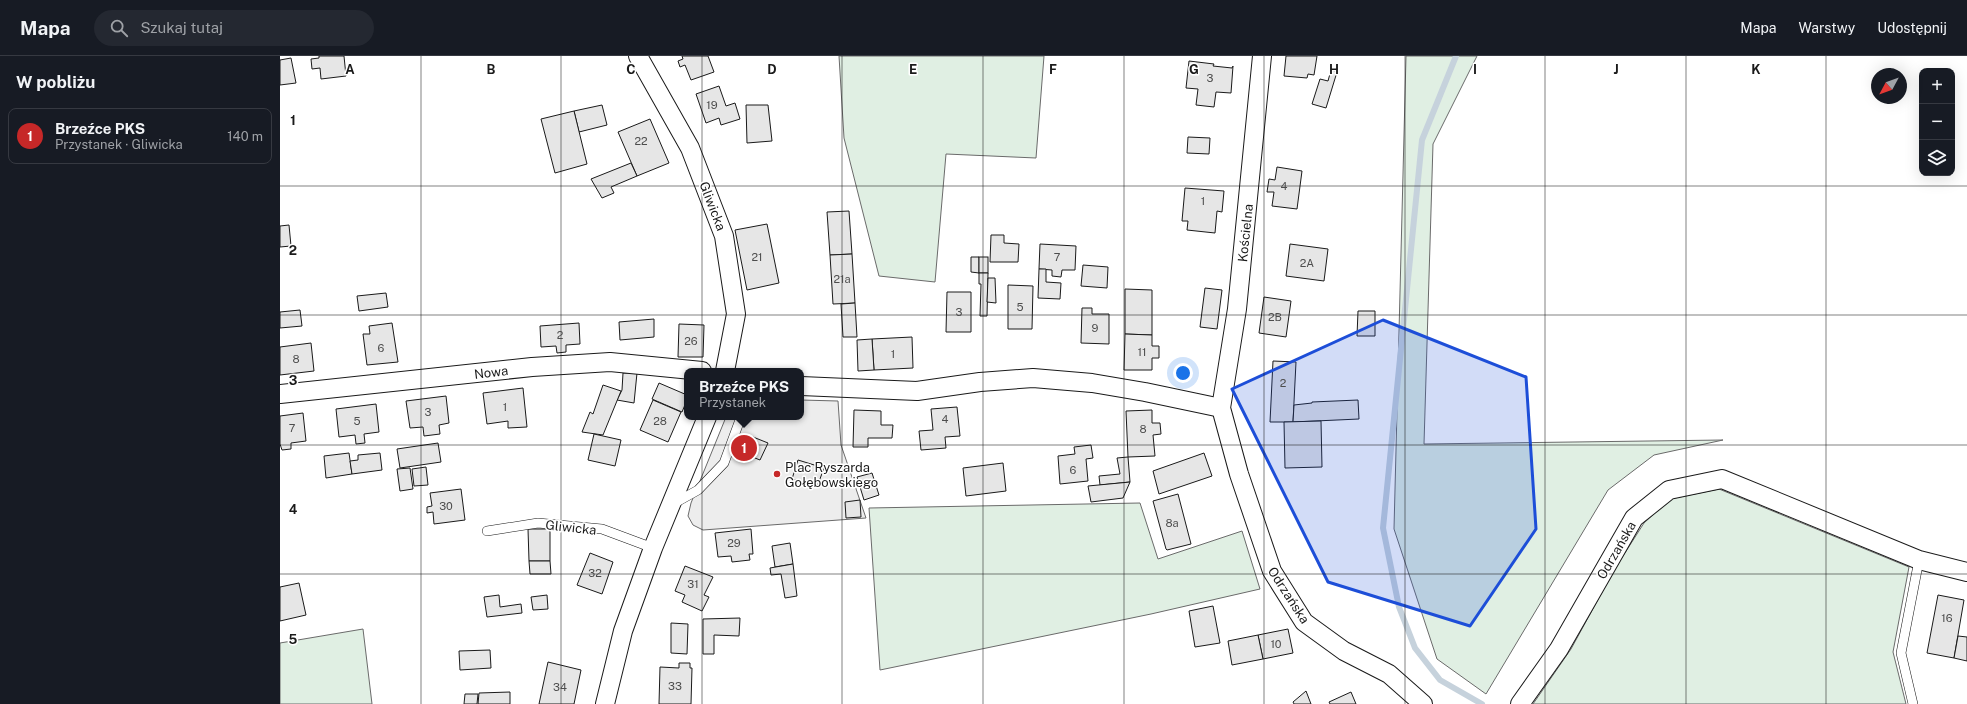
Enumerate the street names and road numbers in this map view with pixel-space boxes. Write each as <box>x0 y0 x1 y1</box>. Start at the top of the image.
street label: Gliwicka <box>696 180 729 233</box>
street label: Kościelna <box>1235 203 1256 263</box>
street label: Nowa <box>473 363 509 382</box>
street label: Gliwicka <box>545 517 597 538</box>
street label: Odrzańska <box>1594 519 1639 582</box>
street label: Odrzańska <box>1265 564 1312 626</box>

